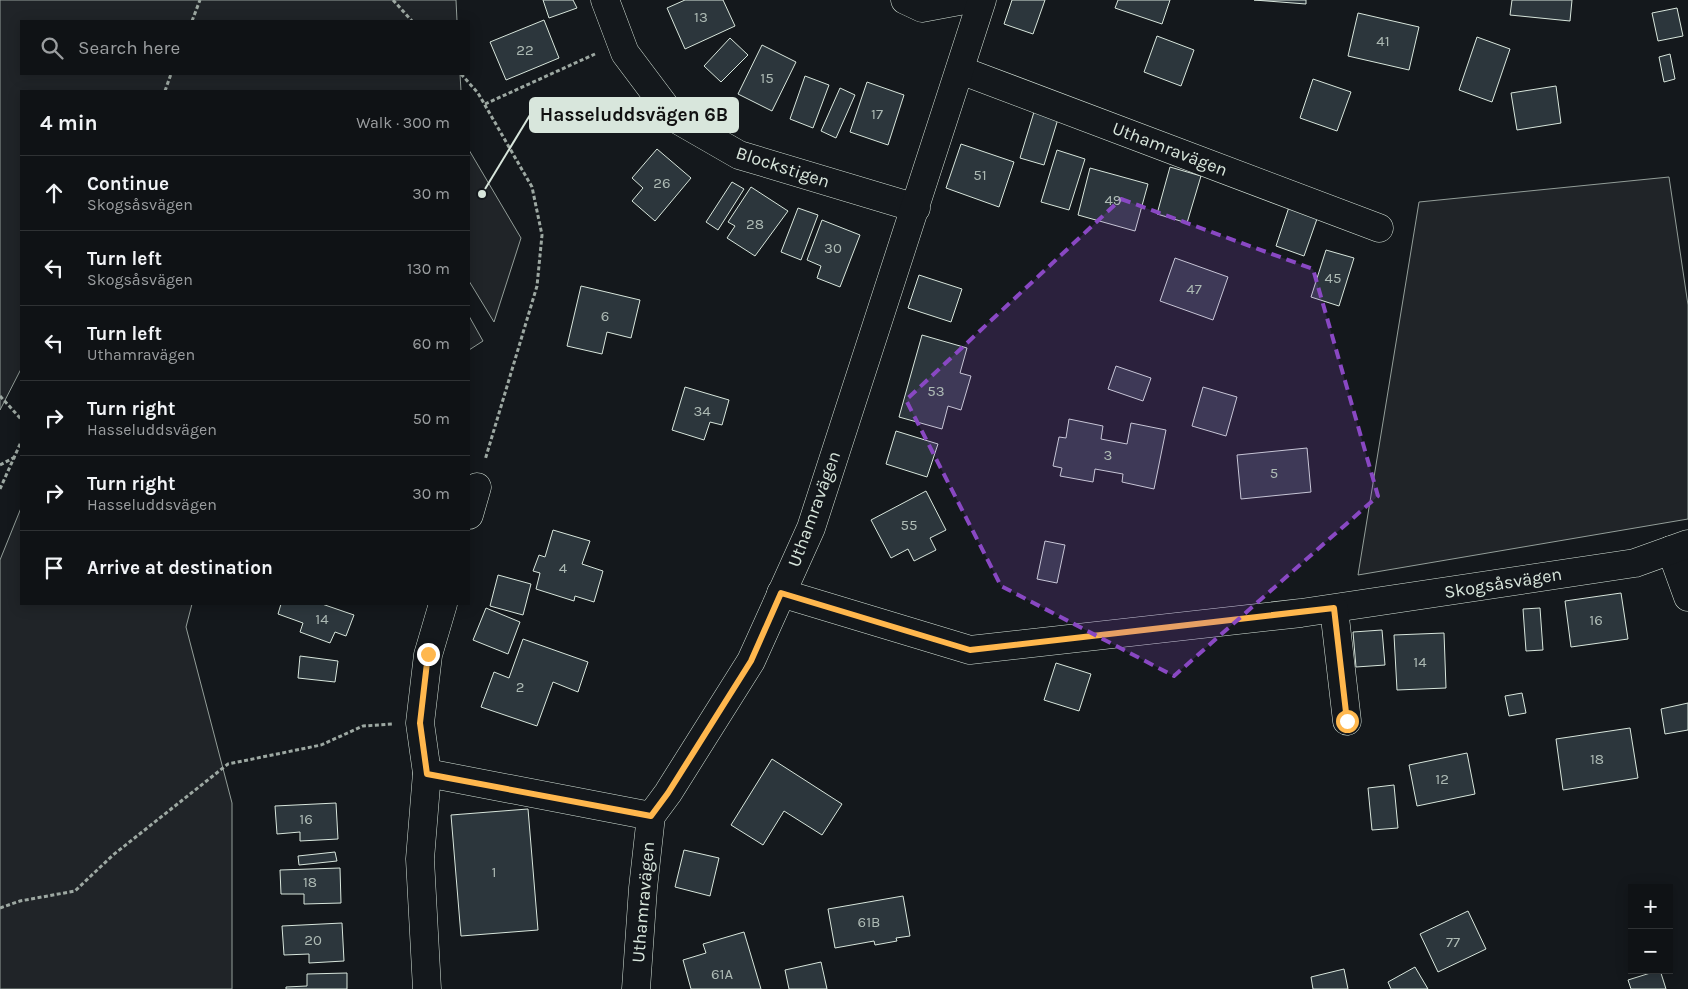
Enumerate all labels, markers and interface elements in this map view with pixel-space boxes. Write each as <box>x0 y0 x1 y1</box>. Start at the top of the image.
house number: 13 <box>694 8 708 26</box>
search box <box>20 20 470 75</box>
house number: 41 <box>1376 32 1390 50</box>
icon: search <box>38 34 66 62</box>
text: Search here <box>78 37 180 59</box>
house number: 22 <box>516 41 534 59</box>
house number: 15 <box>760 69 774 87</box>
callout: Hasseluddsvägen 6B <box>530 98 738 132</box>
text: Hasseluddsvägen 6B <box>540 104 728 126</box>
house number: 17 <box>871 105 883 123</box>
text: 4 min <box>40 111 98 135</box>
text: Walk · 300 m <box>356 113 450 132</box>
street label: Uthamravägen <box>1109 117 1231 181</box>
street label: Blockstigen <box>733 141 833 193</box>
house number: 51 <box>973 166 987 184</box>
text: Continue <box>87 173 169 195</box>
house number: 26 <box>653 174 671 192</box>
icon: ahead <box>40 179 68 207</box>
text: 30 m <box>412 184 450 203</box>
house number: 49 <box>1104 191 1122 209</box>
text: Skogsåsvägen <box>87 195 193 214</box>
house number: 28 <box>746 215 764 233</box>
house number: 30 <box>824 239 842 257</box>
text: Turn left <box>87 248 162 270</box>
icon: left <box>40 254 68 282</box>
text: 130 m <box>407 259 450 278</box>
house number: 45 <box>1325 269 1341 287</box>
text: Skogsåsvägen <box>87 270 193 289</box>
house number: 47 <box>1186 280 1202 298</box>
house number: 6 <box>601 307 609 325</box>
text: Turn left <box>87 323 162 345</box>
icon: left <box>40 329 68 357</box>
text: 60 m <box>413 334 450 353</box>
text: Uthamravägen <box>87 345 195 364</box>
house number: 53 <box>927 382 945 400</box>
text: Turn right <box>87 398 176 420</box>
house number: 34 <box>693 402 711 420</box>
icon: right <box>40 404 68 432</box>
text: 50 m <box>413 409 450 428</box>
text: Hasseluddsvägen <box>87 420 217 439</box>
house number: 3 <box>1104 446 1112 464</box>
street label: Uthamravägen <box>783 448 845 570</box>
house number: 5 <box>1270 464 1278 482</box>
text: Turn right <box>87 473 176 495</box>
icon: right <box>40 479 68 507</box>
text: 30 m <box>412 484 450 503</box>
text: Hasseluddsvägen <box>87 495 217 514</box>
house number: 55 <box>901 516 917 534</box>
icon: arrive <box>40 554 68 582</box>
text: Arrive at destination <box>87 557 273 579</box>
house number: 4 <box>559 559 568 577</box>
street label: Skogsåsvägen <box>1442 563 1564 603</box>
house number: 14 <box>315 610 329 628</box>
house number: 16 <box>1589 611 1603 629</box>
route end <box>417 643 440 666</box>
house number: 14 <box>1413 653 1427 671</box>
house number: 2 <box>516 678 524 696</box>
route start <box>1336 710 1359 733</box>
house number: 18 <box>1590 750 1604 768</box>
house number: 12 <box>1435 770 1449 788</box>
house number: 16 <box>299 810 313 828</box>
street label: Uthamravägen <box>627 840 659 964</box>
house number: 1 <box>492 863 496 881</box>
house number: 18 <box>303 873 317 891</box>
map controls <box>1628 884 1673 974</box>
button: + <box>1628 884 1673 929</box>
house number: 61B <box>858 913 880 931</box>
button: − <box>1628 929 1673 974</box>
house number: 20 <box>304 931 322 949</box>
house number: 77 <box>1446 933 1460 951</box>
house number: 61A <box>711 965 733 983</box>

